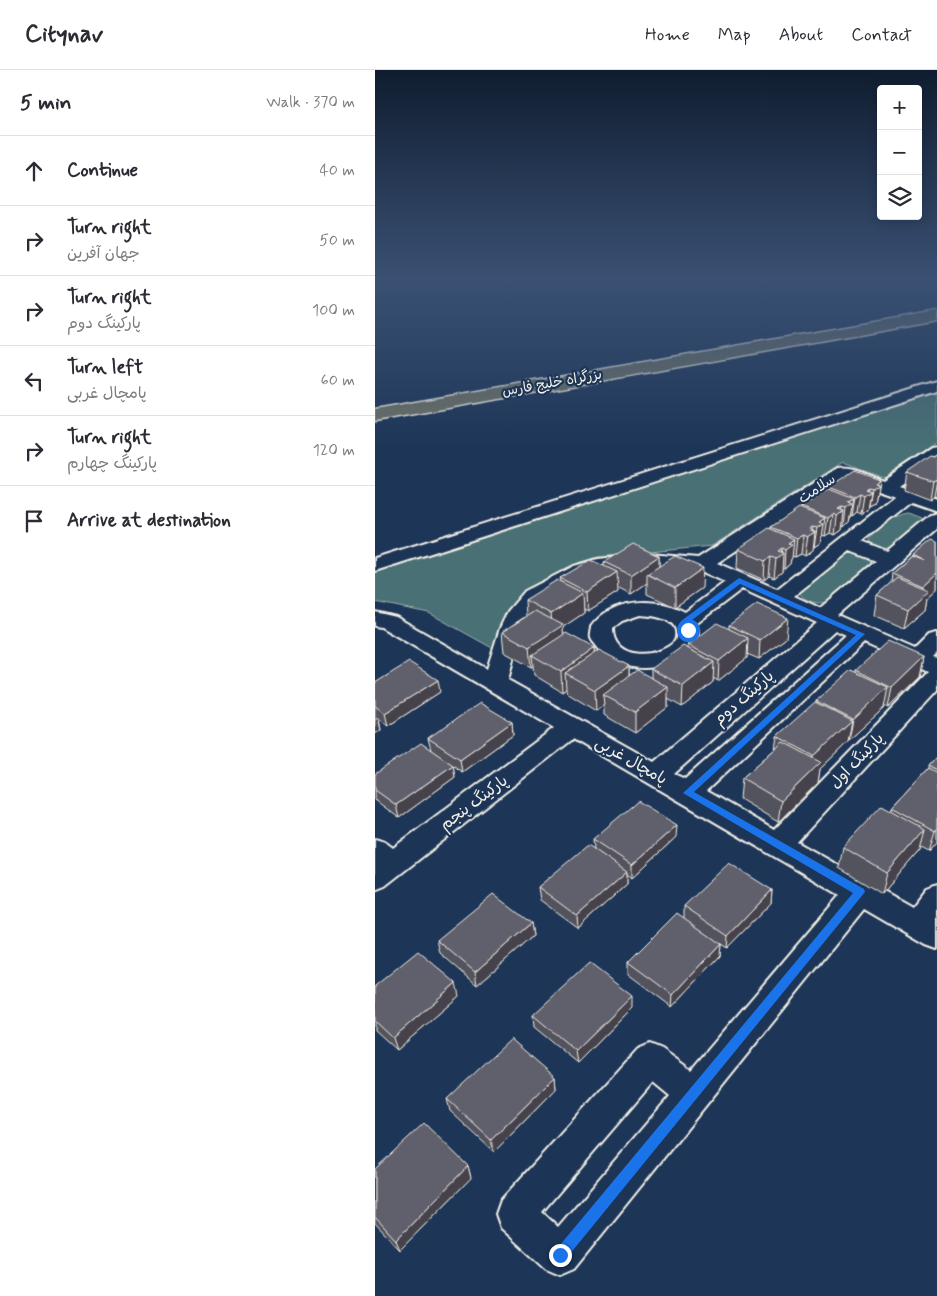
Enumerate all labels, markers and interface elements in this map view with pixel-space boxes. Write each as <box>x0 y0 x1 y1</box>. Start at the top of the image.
text: Citynav <box>25 19 103 50</box>
text: Home <box>645 23 690 47</box>
text: Map <box>718 23 751 47</box>
text: About <box>779 23 823 47</box>
text: Contact <box>851 23 912 47</box>
map controls <box>877 85 922 220</box>
button: + <box>877 85 922 130</box>
text: 5 min <box>20 89 72 117</box>
text: Walk · 370 m <box>266 92 355 113</box>
button: − <box>877 130 922 175</box>
icon: ahead <box>20 157 48 185</box>
text: Continue <box>67 158 138 183</box>
text: 40 m <box>319 160 355 181</box>
button: layers <box>877 175 922 220</box>
text: Turn right <box>67 215 151 240</box>
icon: right <box>20 227 48 255</box>
text: 50 m <box>319 230 355 251</box>
text: جهان آفرین <box>67 243 140 264</box>
text: Turn right <box>67 285 151 310</box>
icon: right <box>20 297 48 325</box>
text: 100 m <box>312 300 355 321</box>
text: پارکینگ دوم <box>67 313 141 334</box>
text: Turn left <box>67 355 143 380</box>
street label: بزرگراه خلیج فارس <box>501 365 603 401</box>
icon: left <box>20 367 48 395</box>
text: 60 m <box>321 370 355 391</box>
text: پامچال غربی <box>67 383 147 404</box>
text: Turn right <box>67 425 151 450</box>
icon: right <box>20 437 48 465</box>
text: 120 m <box>313 440 355 461</box>
text: پارکینگ چهارم <box>67 453 157 474</box>
street label: سلامت <box>795 470 839 508</box>
icon: arrive <box>20 507 48 535</box>
text: Arrive at destination <box>67 508 231 533</box>
route start <box>677 619 700 642</box>
street label: پارکینگ دوم <box>709 666 779 731</box>
street label: پارکینگ اول <box>825 729 889 793</box>
street label: پامچال غربی <box>591 732 671 790</box>
street label: پارکینگ پنجم <box>436 771 513 836</box>
route end <box>549 1244 572 1267</box>

